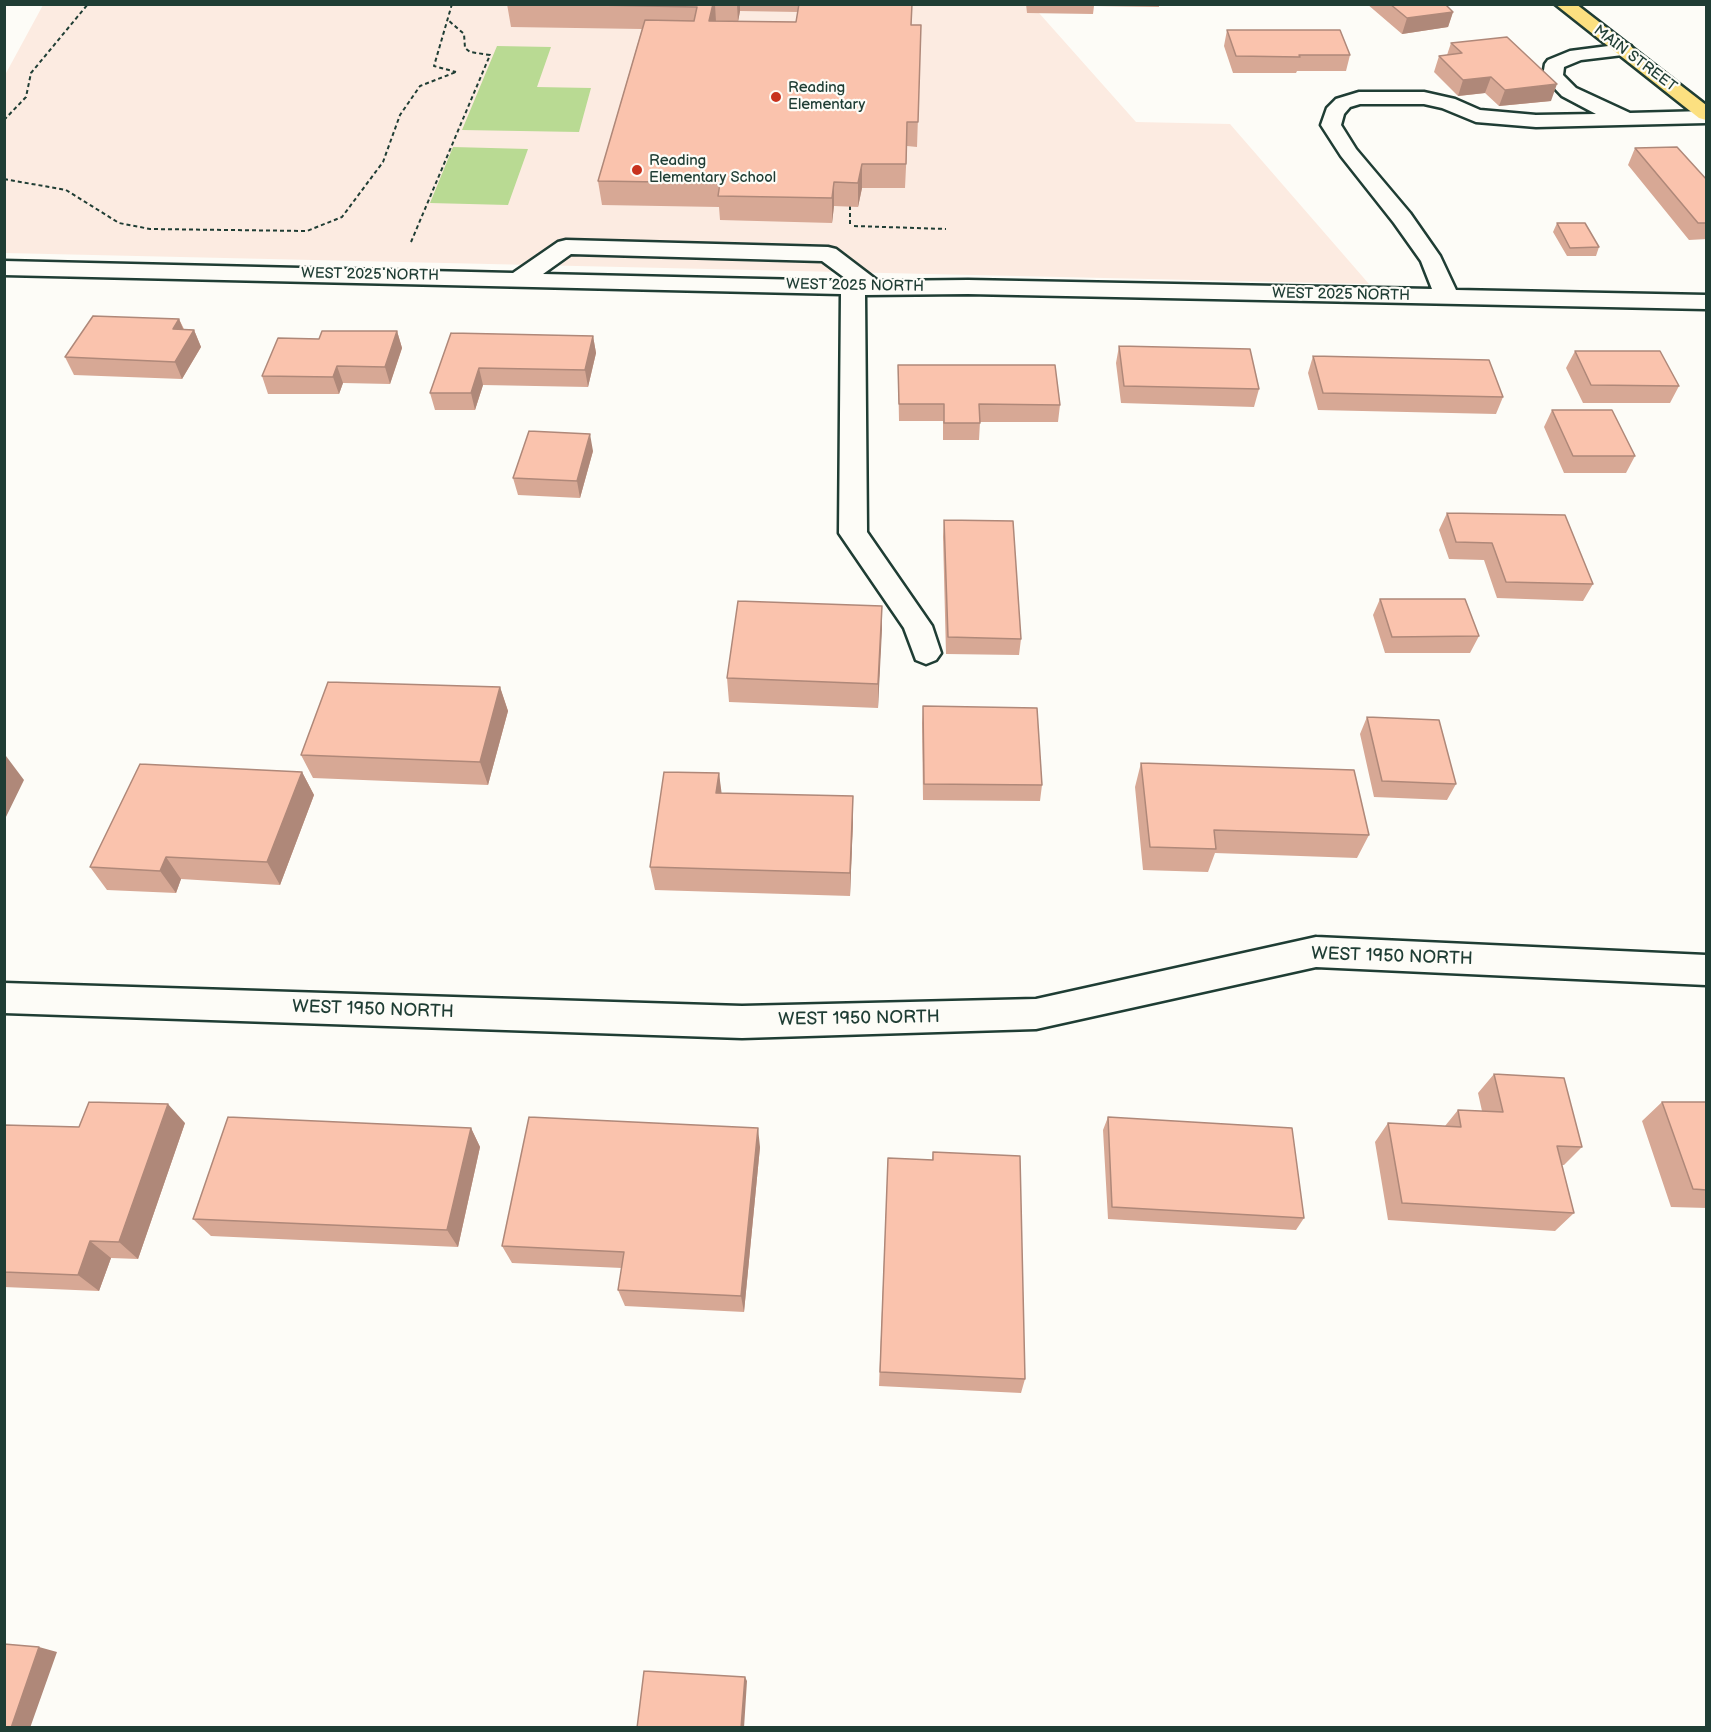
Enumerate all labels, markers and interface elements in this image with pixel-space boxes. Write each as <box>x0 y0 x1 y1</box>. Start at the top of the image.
street label: MAIN STREET <box>1590 22 1680 96</box>
place label: Reading Elementary <box>788 79 865 114</box>
marker: Reading Elementary <box>769 90 783 104</box>
place label: Reading Elementary School <box>649 152 776 187</box>
marker: Reading Elementary School <box>630 163 644 177</box>
street label: WEST 2025 NORTH <box>301 265 439 285</box>
street label: WEST 2025 NORTH <box>786 276 924 296</box>
street label: WEST 2025 NORTH <box>1272 285 1410 305</box>
street label: WEST 1950 NORTH <box>1311 943 1473 971</box>
street label: WEST 1950 NORTH <box>292 996 454 1024</box>
street label: WEST 1950 NORTH <box>778 1007 940 1031</box>

